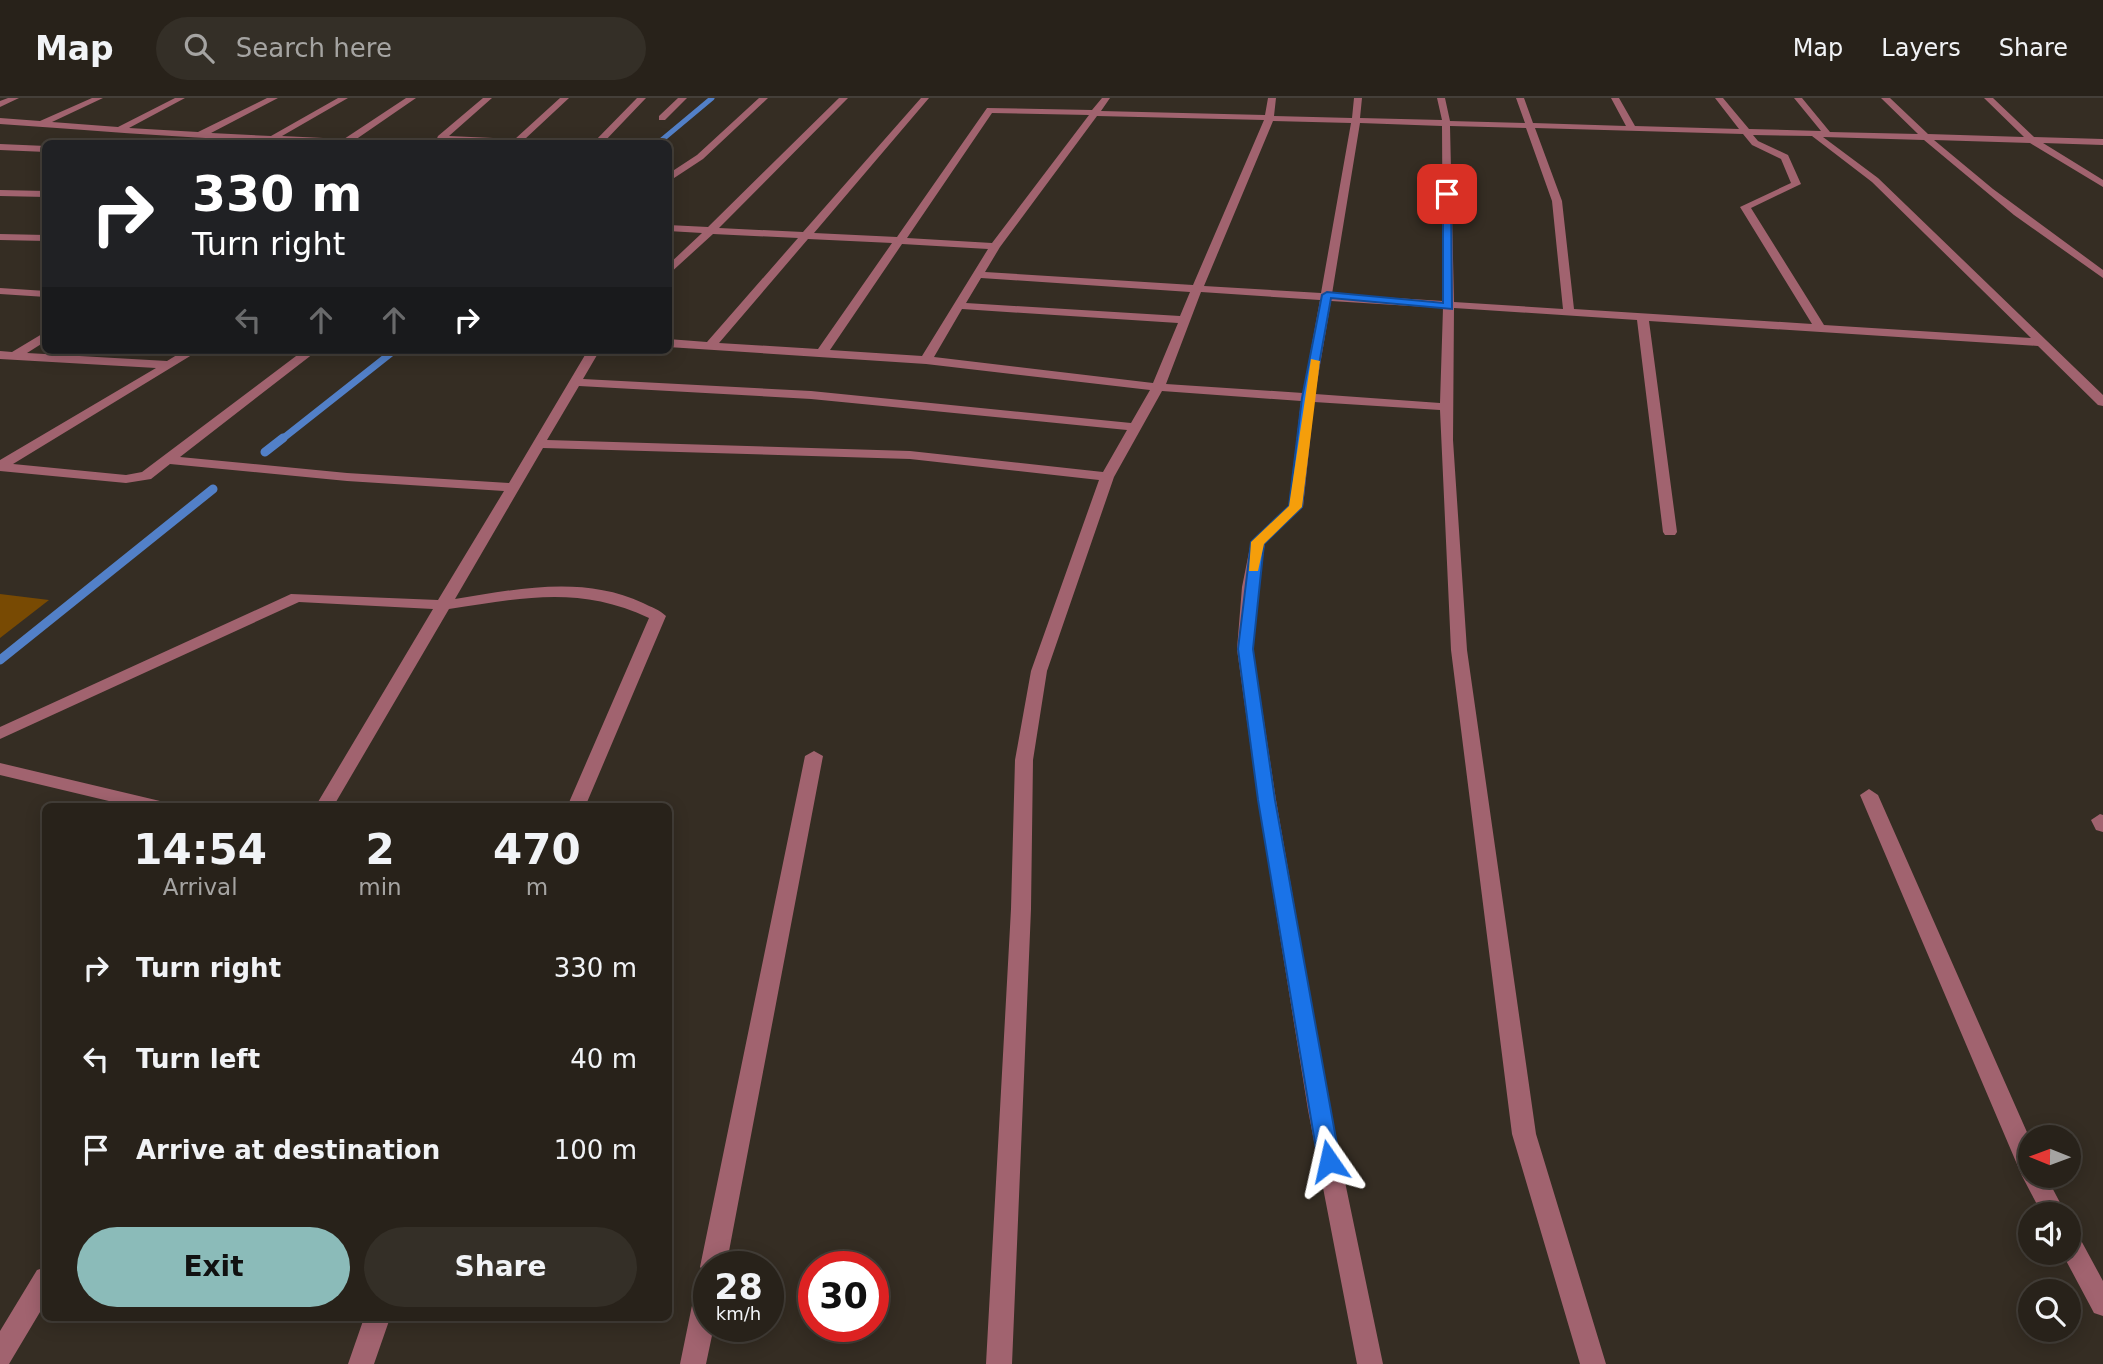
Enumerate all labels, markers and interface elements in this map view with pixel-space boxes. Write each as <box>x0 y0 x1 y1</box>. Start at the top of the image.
search box <box>156 17 646 80</box>
text: Map <box>35 29 114 68</box>
icon: search <box>180 29 218 67</box>
text: Search here <box>236 33 392 63</box>
text: Map <box>1793 34 1843 62</box>
text: Layers <box>1881 34 1961 62</box>
text: Share <box>1999 34 2068 62</box>
pin <box>1417 164 1477 224</box>
text: 330 m <box>192 166 362 223</box>
icon: right <box>77 168 168 259</box>
icon: arrive <box>1428 175 1466 213</box>
text: Turn right <box>192 225 345 263</box>
icon: left <box>229 301 267 339</box>
icon: ahead <box>302 301 340 339</box>
icon: ahead <box>375 301 413 339</box>
icon: right <box>448 301 486 339</box>
text: 14:54 <box>133 825 267 874</box>
text: 2 <box>365 825 395 874</box>
text: 470 <box>493 825 581 874</box>
text: Arrival <box>163 874 238 900</box>
text: min <box>358 874 402 900</box>
text: m <box>526 874 548 900</box>
icon: right <box>77 949 115 987</box>
text: Turn right <box>136 953 281 983</box>
text: 330 m <box>554 953 637 983</box>
icon: left <box>77 1040 115 1078</box>
text: Turn left <box>136 1044 260 1074</box>
text: 40 m <box>570 1044 637 1074</box>
position arrow <box>1292 1124 1366 1198</box>
north arrow <box>2018 1125 2081 1188</box>
map controls <box>2018 1125 2081 1342</box>
icon: arrive <box>77 1131 115 1169</box>
text: Arrive at destination <box>136 1135 440 1165</box>
text: 100 m <box>554 1135 637 1165</box>
button: sound <box>2018 1202 2081 1265</box>
button: Exit <box>77 1227 350 1307</box>
button: Share <box>364 1227 637 1307</box>
speed limit sign: 30 <box>798 1251 889 1342</box>
text: 28 <box>714 1267 763 1307</box>
button: search <box>2018 1279 2081 1342</box>
text: km/h <box>716 1303 761 1324</box>

